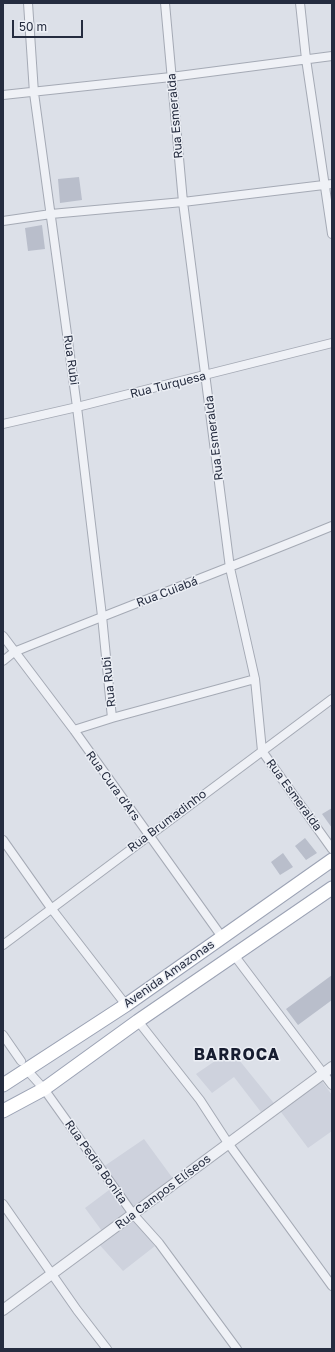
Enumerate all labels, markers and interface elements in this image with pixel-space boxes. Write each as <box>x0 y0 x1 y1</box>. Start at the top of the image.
scale bar <box>14 12 85 38</box>
text: 50 m <box>19 19 47 34</box>
street label: Rua Esmeralda <box>164 73 186 159</box>
street label: Rua Rubi <box>60 334 82 386</box>
street label: Rua Turquesa <box>128 369 208 401</box>
street label: Rua Esmeralda <box>202 395 226 481</box>
street label: Rua Cuiabá <box>134 574 200 610</box>
street label: Rua Rubi <box>99 656 119 708</box>
street label: Rua Cura d'Ars <box>83 748 143 824</box>
street label: Rua Esmeralda <box>263 756 325 834</box>
street label: Rua Brumadinho <box>125 787 209 855</box>
street label: Avenida Amazonas <box>121 937 217 1011</box>
district label: BARROCA <box>194 1045 280 1065</box>
street label: Rua Pedra Bonita <box>62 1117 130 1207</box>
street label: Rua Campos Elíseos <box>112 1151 214 1233</box>

